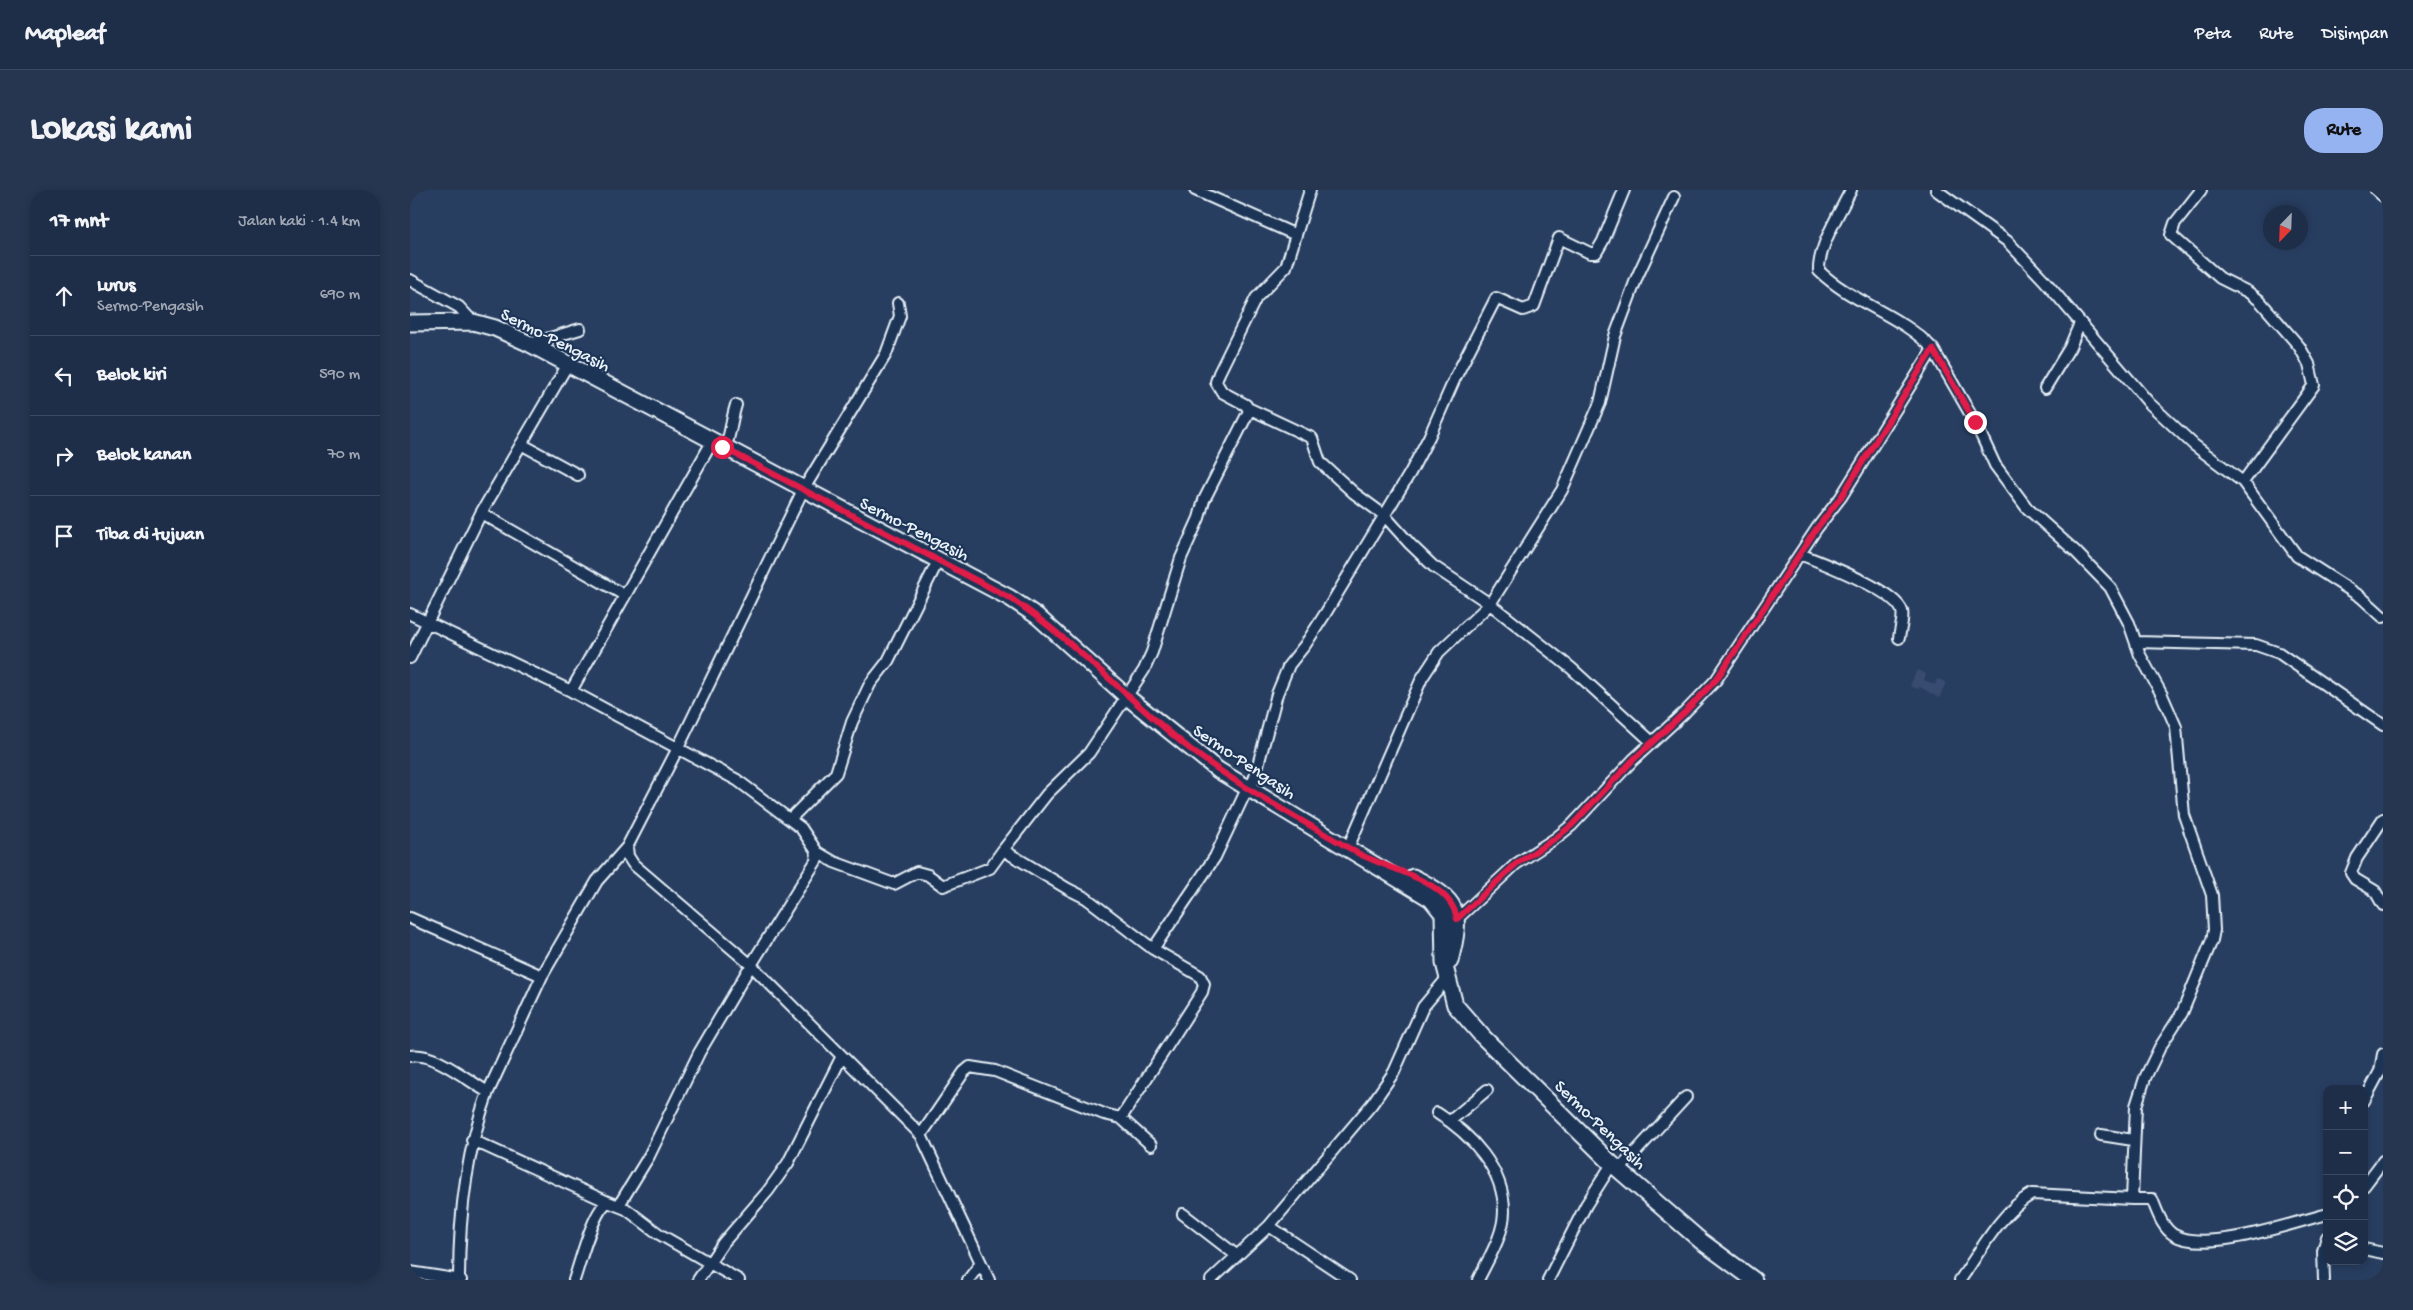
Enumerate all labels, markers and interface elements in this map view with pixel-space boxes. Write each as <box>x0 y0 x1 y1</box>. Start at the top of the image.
text: Mapleaf <box>25 20 105 49</box>
text: Peta <box>2195 24 2231 45</box>
text: Rute <box>2259 24 2294 45</box>
text: Disimpan <box>2322 24 2388 45</box>
button: Rute <box>2304 108 2383 153</box>
text: Lokasi kami <box>30 110 192 151</box>
north arrow <box>2263 205 2308 250</box>
text: 17 mnt <box>50 210 108 235</box>
text: Jalan kaki · 1.4 km <box>238 213 360 232</box>
text: Lurus <box>97 275 136 298</box>
icon: ahead <box>50 282 78 310</box>
text: 690 m <box>320 286 360 305</box>
text: Sermo-Pengasih <box>97 298 204 317</box>
street label: Sermo-Pengasih <box>497 305 613 378</box>
icon: left <box>50 362 78 390</box>
text: Belok kiri <box>97 364 167 387</box>
text: 590 m <box>319 366 360 385</box>
route end <box>1964 411 1987 434</box>
route start <box>711 436 734 459</box>
icon: right <box>50 442 78 470</box>
text: Belok kanan <box>97 444 191 467</box>
text: 70 m <box>327 446 360 465</box>
street label: Sermo-Pengasih <box>856 494 972 567</box>
icon: arrive <box>50 522 78 550</box>
text: Tiba di tujuan <box>97 524 204 547</box>
street label: Sermo-Pengasih <box>1188 721 1299 806</box>
street label: Sermo-Pengasih <box>1549 1077 1650 1175</box>
map controls <box>2323 1085 2368 1265</box>
button: + <box>2323 1085 2368 1130</box>
button: − <box>2323 1130 2368 1175</box>
button: locate <box>2323 1175 2368 1220</box>
button: layers <box>2323 1220 2368 1265</box>

